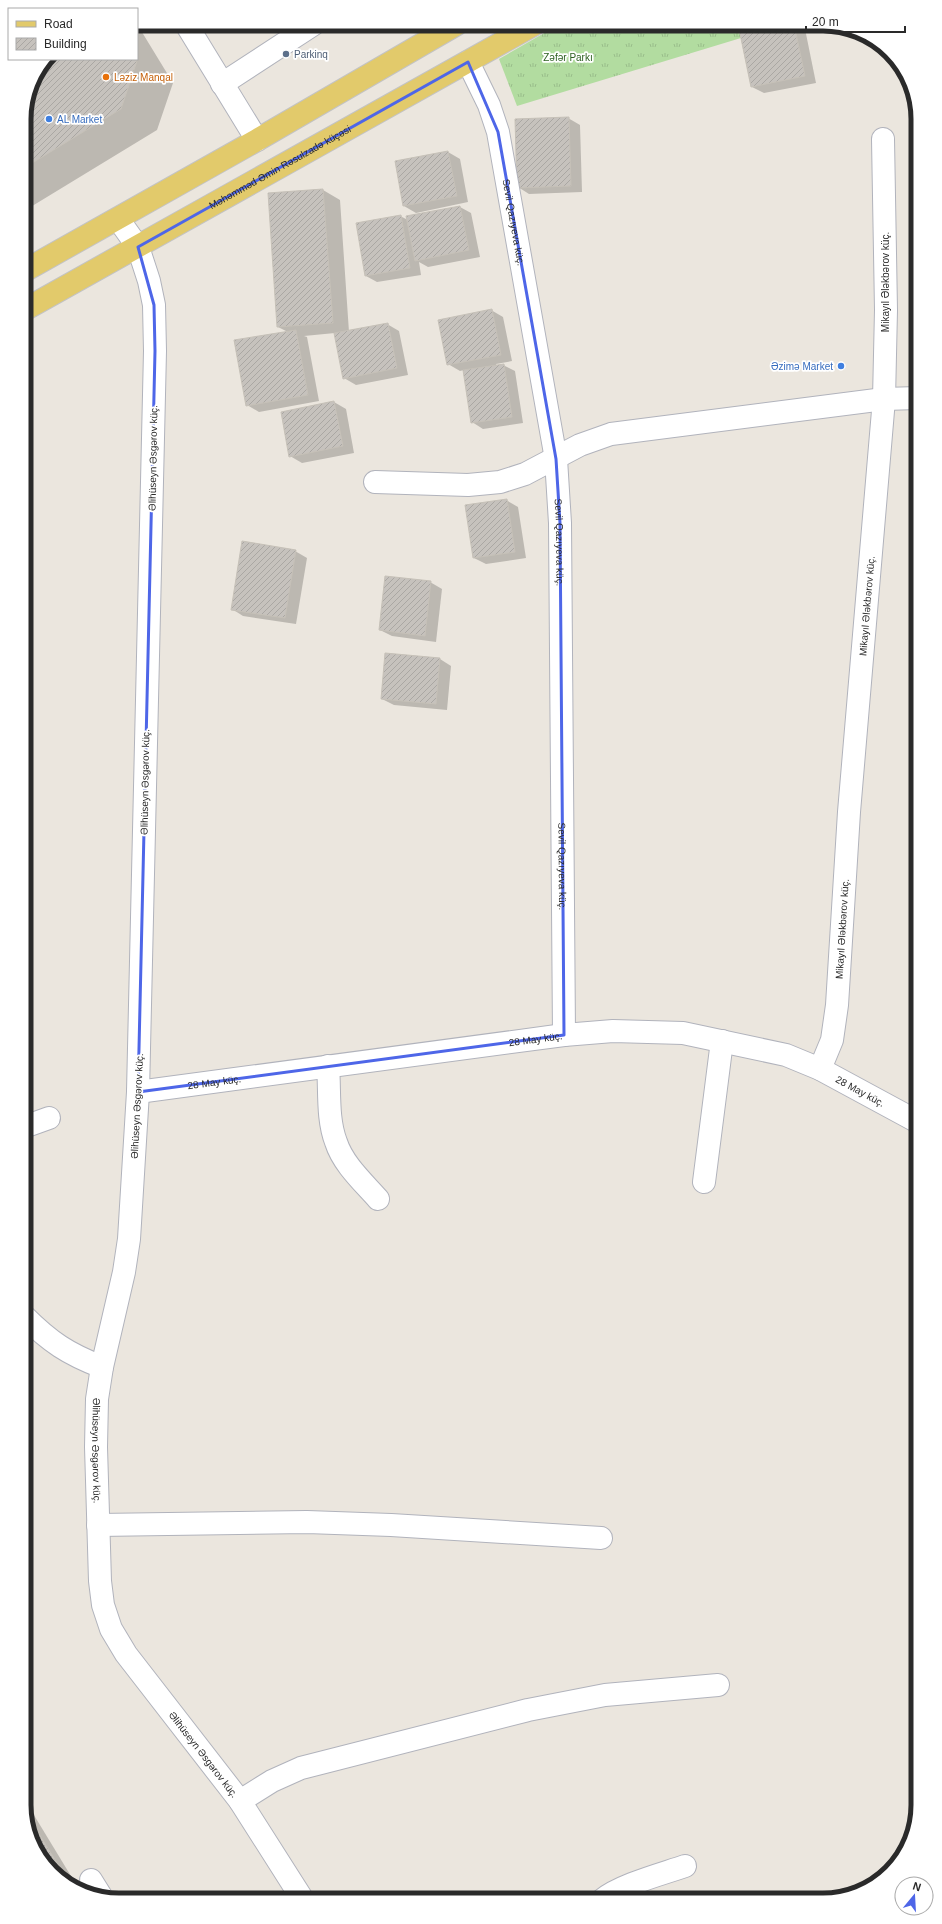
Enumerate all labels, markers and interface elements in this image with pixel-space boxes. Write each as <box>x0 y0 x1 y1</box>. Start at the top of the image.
legend <box>8 8 138 60</box>
scale bar <box>806 8 905 34</box>
text: 20 m <box>812 15 839 29</box>
text: Road <box>44 17 73 31</box>
text: Building <box>44 37 87 51</box>
marker: Parkinq <box>281 49 291 59</box>
place label: Parkinq <box>294 49 328 60</box>
park label: Zəfər Parkı <box>543 52 593 63</box>
marker: Ləziz Manqal <box>101 72 111 82</box>
place label: Ləziz Manqal <box>114 72 173 83</box>
marker: AL Market <box>44 114 54 124</box>
place label: AL Market <box>57 114 102 125</box>
street label: Məhəmməd Əmin Rəsulzadə küçəsi <box>207 123 352 211</box>
street label: Sevil Qazıyeva küç. <box>501 178 527 266</box>
street label: Mikayıl Ələkbərov küç. <box>880 232 891 332</box>
place label: Əzimə Market <box>771 361 833 372</box>
marker: Əzimə Market <box>836 361 846 371</box>
street label: Əlihüseyn Əsgərov küç. <box>147 405 159 511</box>
street label: Sevil Qazıyeva küç. <box>553 498 566 586</box>
street label: Mikayıl Ələkbərov küç. <box>857 555 876 656</box>
street label: Əlihüseyn Əsgərov küç. <box>139 729 151 835</box>
street label: Sevil Qazıyeva küç. <box>557 822 569 910</box>
street label: Mikayıl Ələkbərov küç. <box>833 878 850 979</box>
street label: 28 May küç. <box>508 1030 563 1048</box>
street label: Əlihüseyn Əsgərov küç. <box>129 1053 145 1159</box>
street label: 28 May küç. <box>187 1073 242 1091</box>
street label: 28 May küç. <box>834 1073 887 1109</box>
street label: Əlihüseyn Əsgərov küç. <box>90 1398 103 1504</box>
street label: Əlihüseyn Əsgərov küç. <box>167 1709 240 1799</box>
north arrow <box>894 1876 934 1916</box>
text: N <box>911 1880 923 1893</box>

